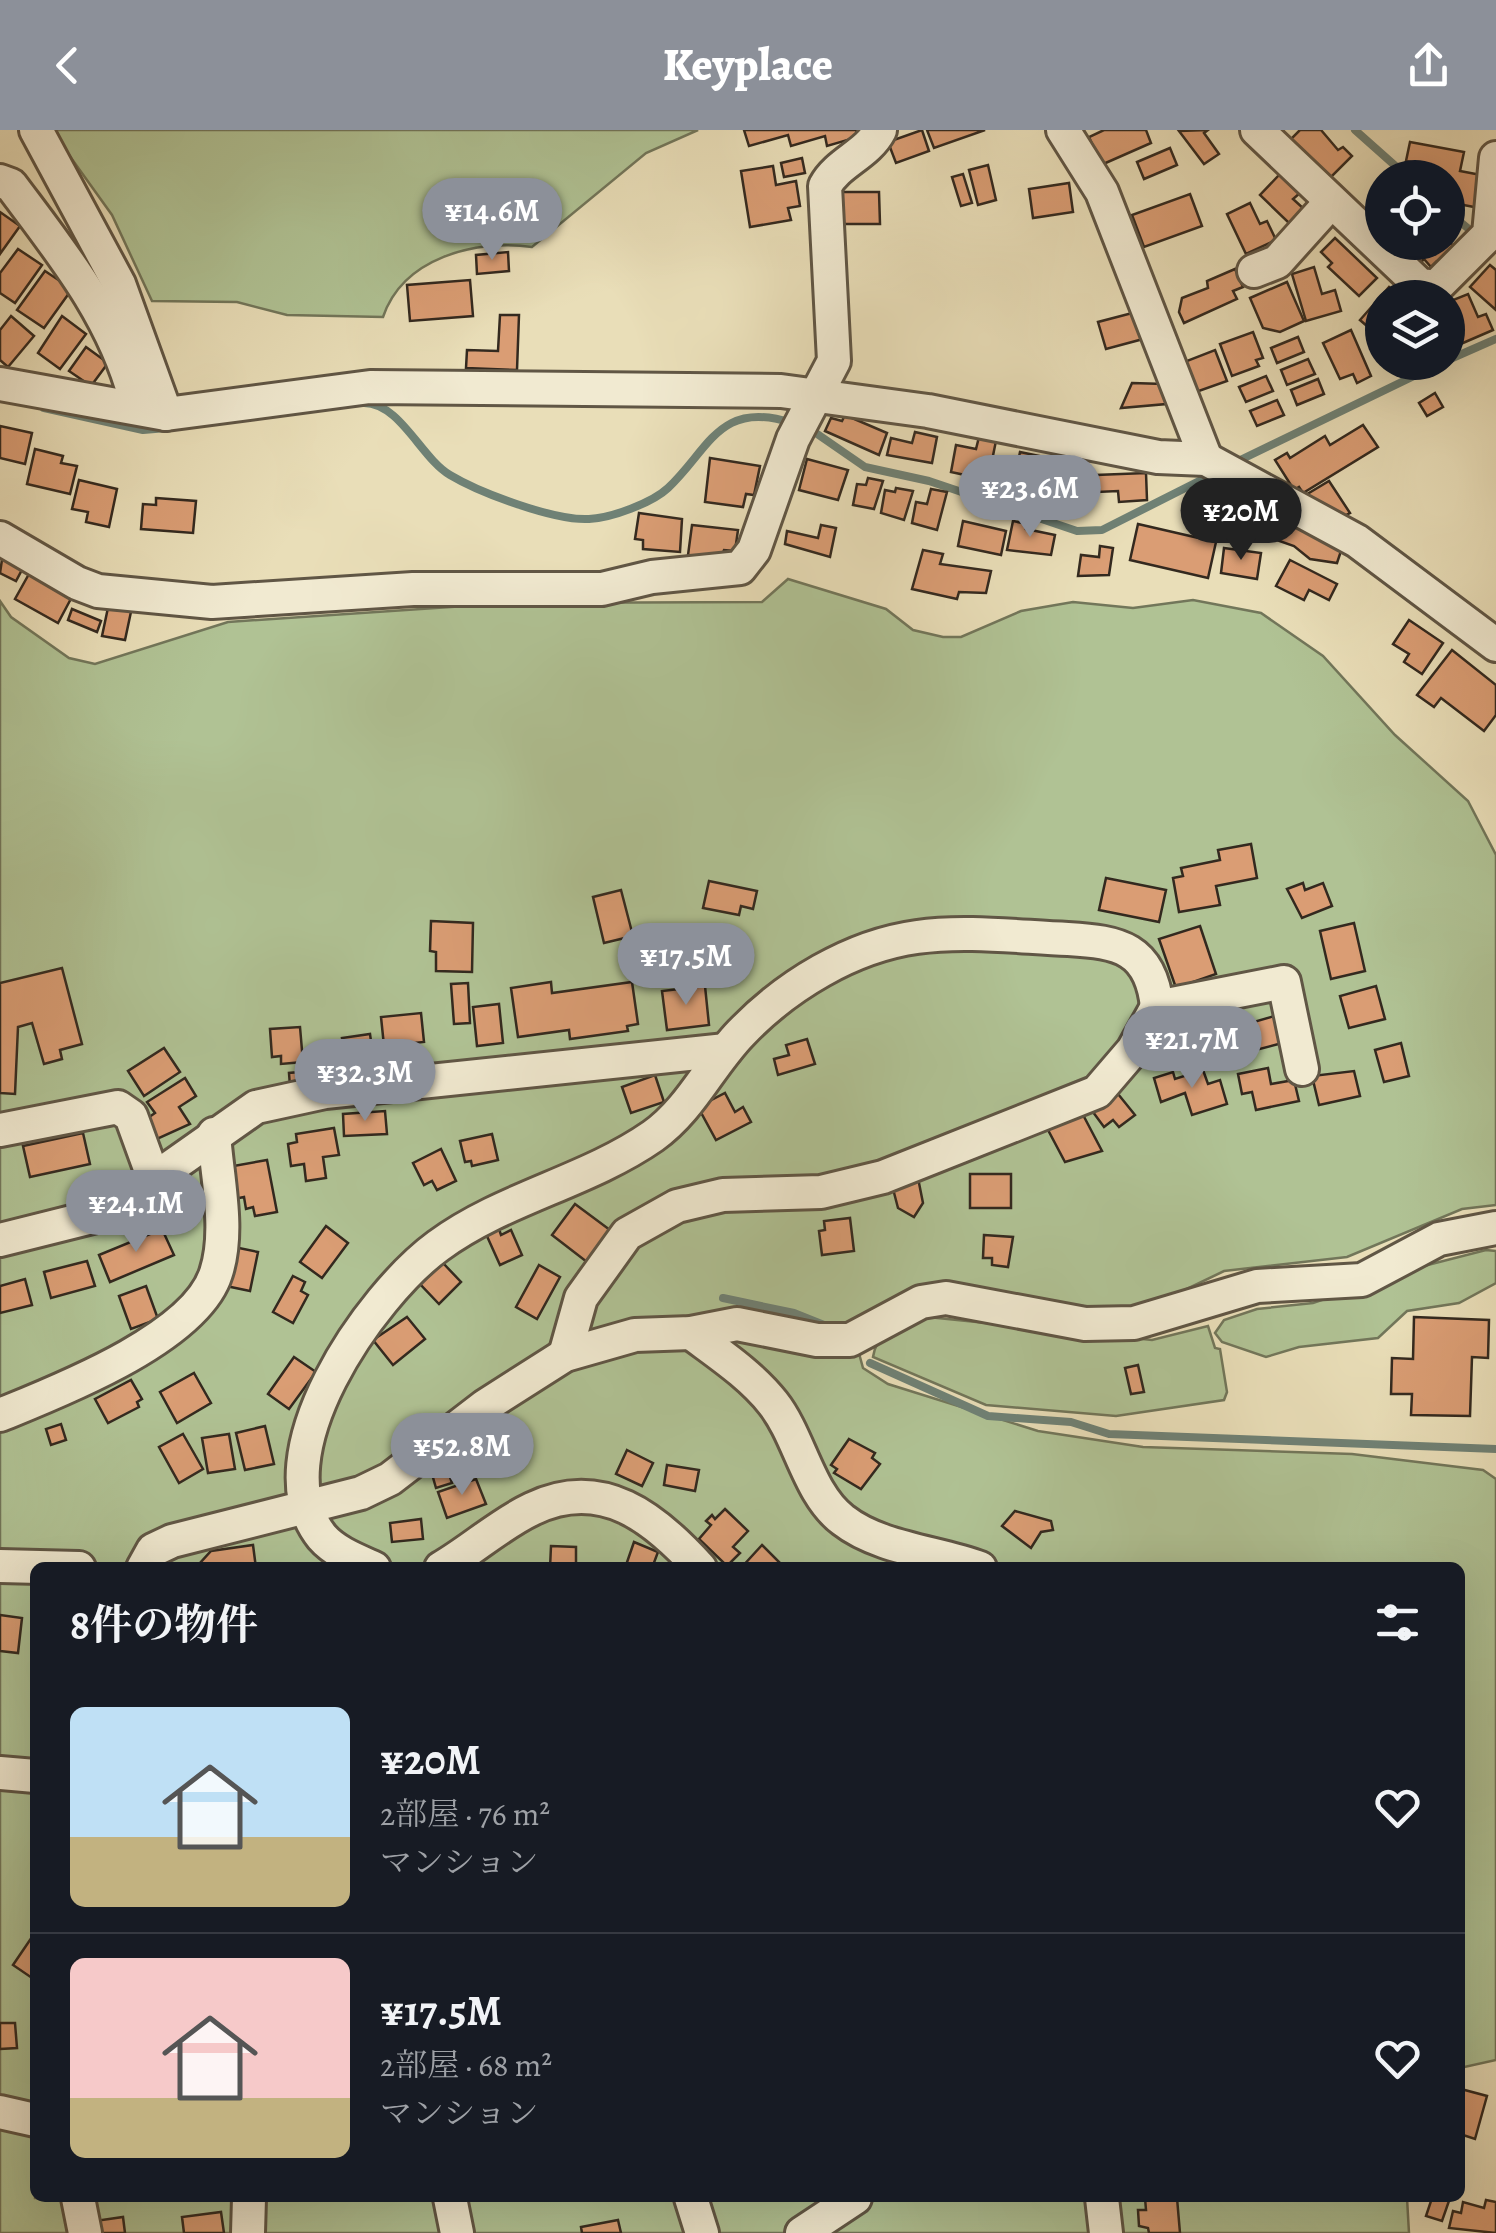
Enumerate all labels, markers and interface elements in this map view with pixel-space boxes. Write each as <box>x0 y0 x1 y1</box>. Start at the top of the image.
text: Keyplace <box>663 34 833 96</box>
icon: back <box>40 38 95 93</box>
icon: share <box>1401 38 1456 93</box>
map controls <box>1365 160 1465 380</box>
button: locate <box>1365 160 1465 260</box>
pin: ¥14.6M <box>411 178 573 263</box>
text: ¥14.6M <box>444 188 540 232</box>
button: layers <box>1365 280 1465 380</box>
pin: ¥23.6M <box>949 455 1111 540</box>
text: ¥23.6M <box>981 465 1079 509</box>
pin: ¥20M <box>1182 478 1300 563</box>
text: ¥20M <box>1203 488 1279 532</box>
pin: ¥17.5M <box>605 923 767 1008</box>
text: ¥17.5M <box>640 933 732 977</box>
pin: ¥21.7M <box>1111 1006 1273 1091</box>
text: ¥21.7M <box>1145 1016 1239 1060</box>
pin: ¥32.3M <box>284 1039 446 1124</box>
text: ¥32.3M <box>316 1049 414 1093</box>
pin: ¥24.1M <box>55 1170 217 1255</box>
text: ¥24.1M <box>88 1180 184 1224</box>
pin: ¥52.8M <box>381 1413 543 1498</box>
text: ¥52.8M <box>413 1423 511 1467</box>
icon: filters <box>1370 1595 1425 1650</box>
text: 8件の物件 <box>70 1596 258 1653</box>
text: ¥20M <box>380 1731 481 1788</box>
icon: home <box>150 1747 270 1867</box>
icon: heart <box>1370 1780 1425 1835</box>
text: 2部屋 · 76 m² <box>380 1792 550 1836</box>
text: マンション <box>380 1840 539 1884</box>
text: ¥17.5M <box>380 1982 502 2039</box>
icon: home <box>150 1998 270 2118</box>
icon: heart <box>1370 2031 1425 2086</box>
text: 2部屋 · 68 m² <box>380 2043 552 2087</box>
text: マンション <box>380 2091 539 2135</box>

